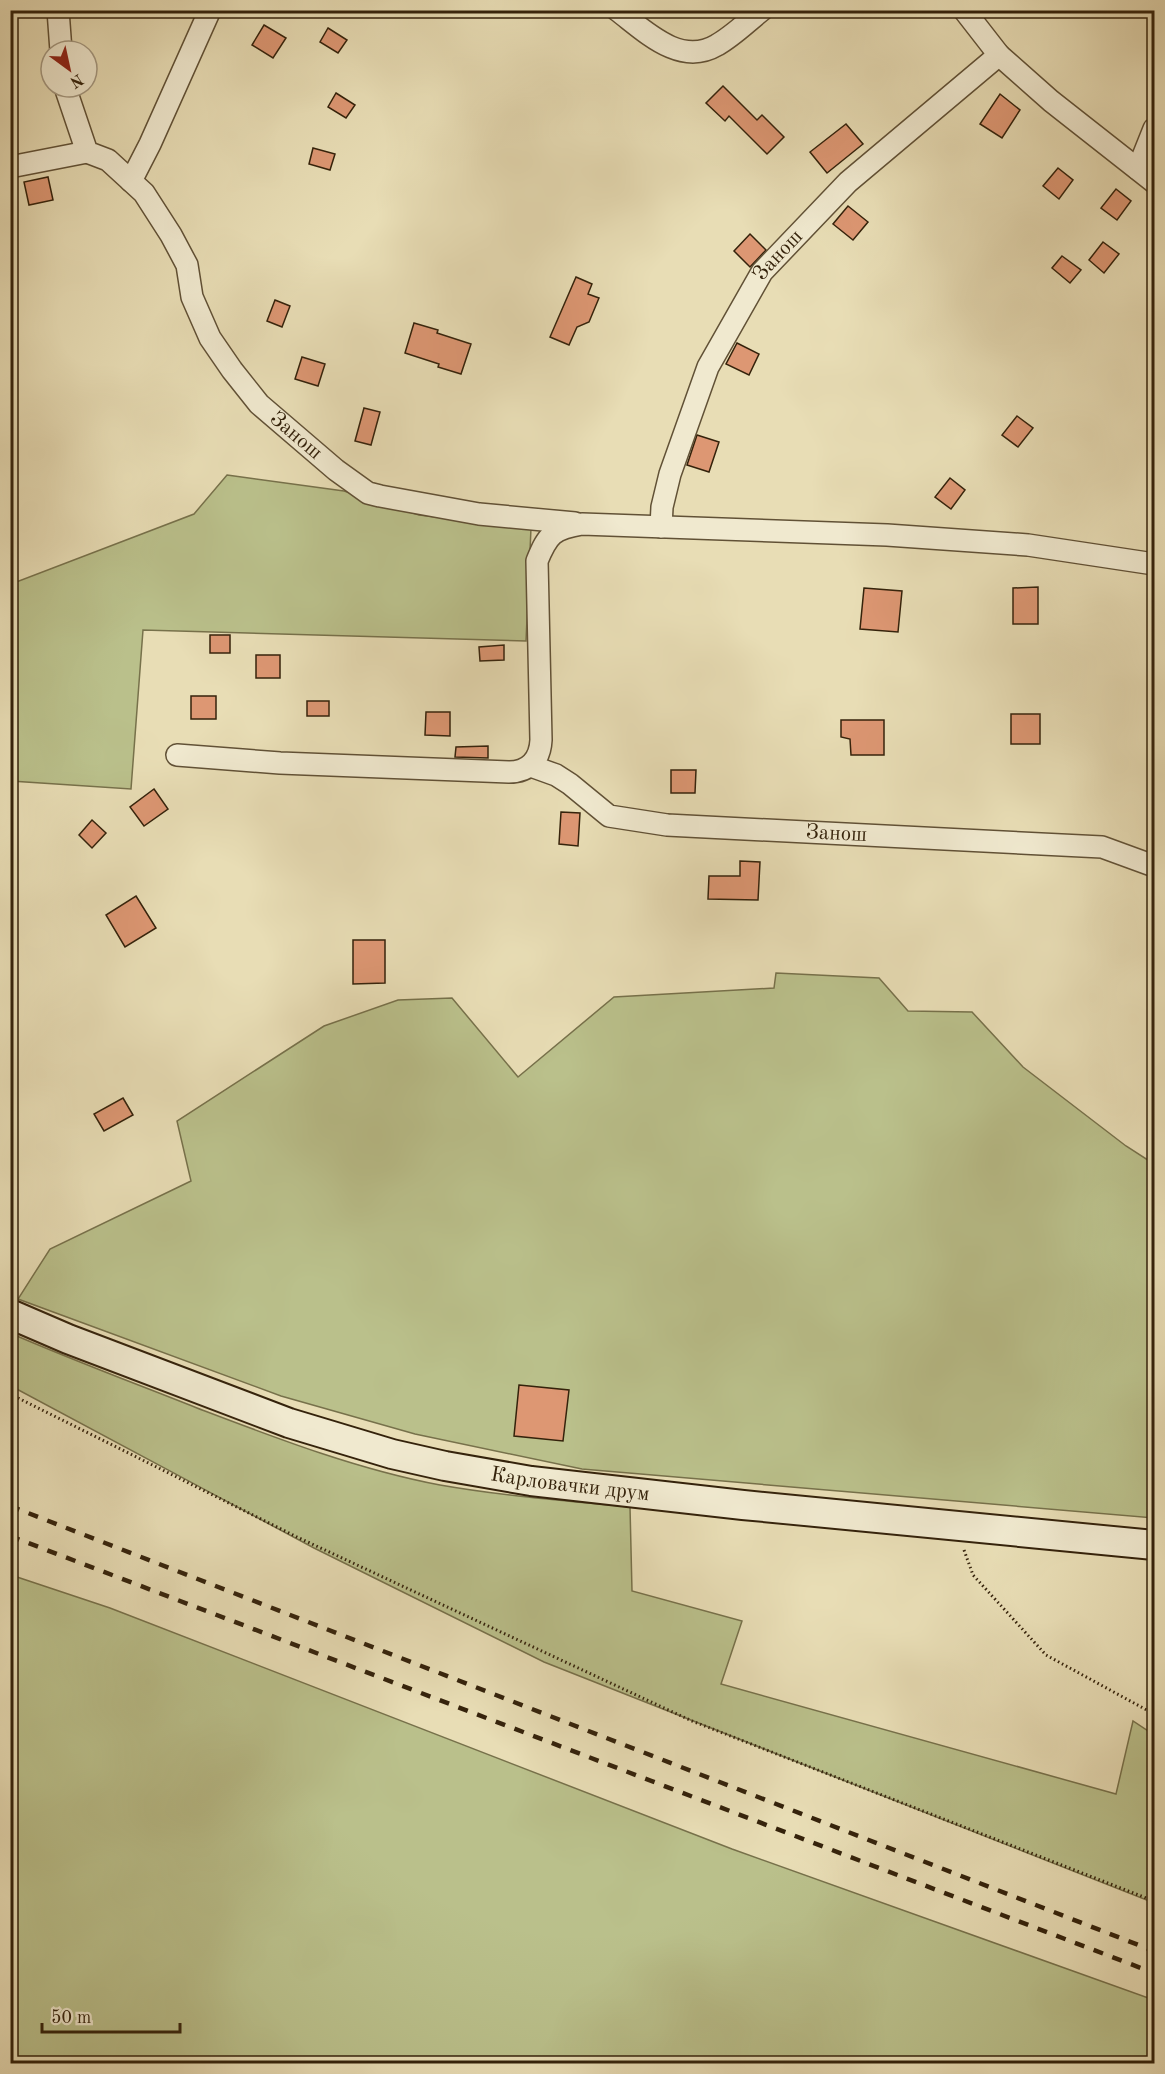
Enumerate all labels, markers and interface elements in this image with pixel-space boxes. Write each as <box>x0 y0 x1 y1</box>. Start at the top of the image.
north arrow <box>39 39 99 99</box>
text: N <box>66 70 86 90</box>
street label: Занош <box>749 226 807 284</box>
street label: Занош <box>266 408 326 464</box>
street label: Занош <box>805 822 868 846</box>
street label: Карловачки друм <box>489 1464 651 1505</box>
scale bar <box>42 1996 180 2034</box>
text: 50 m <box>51 2009 91 2027</box>

